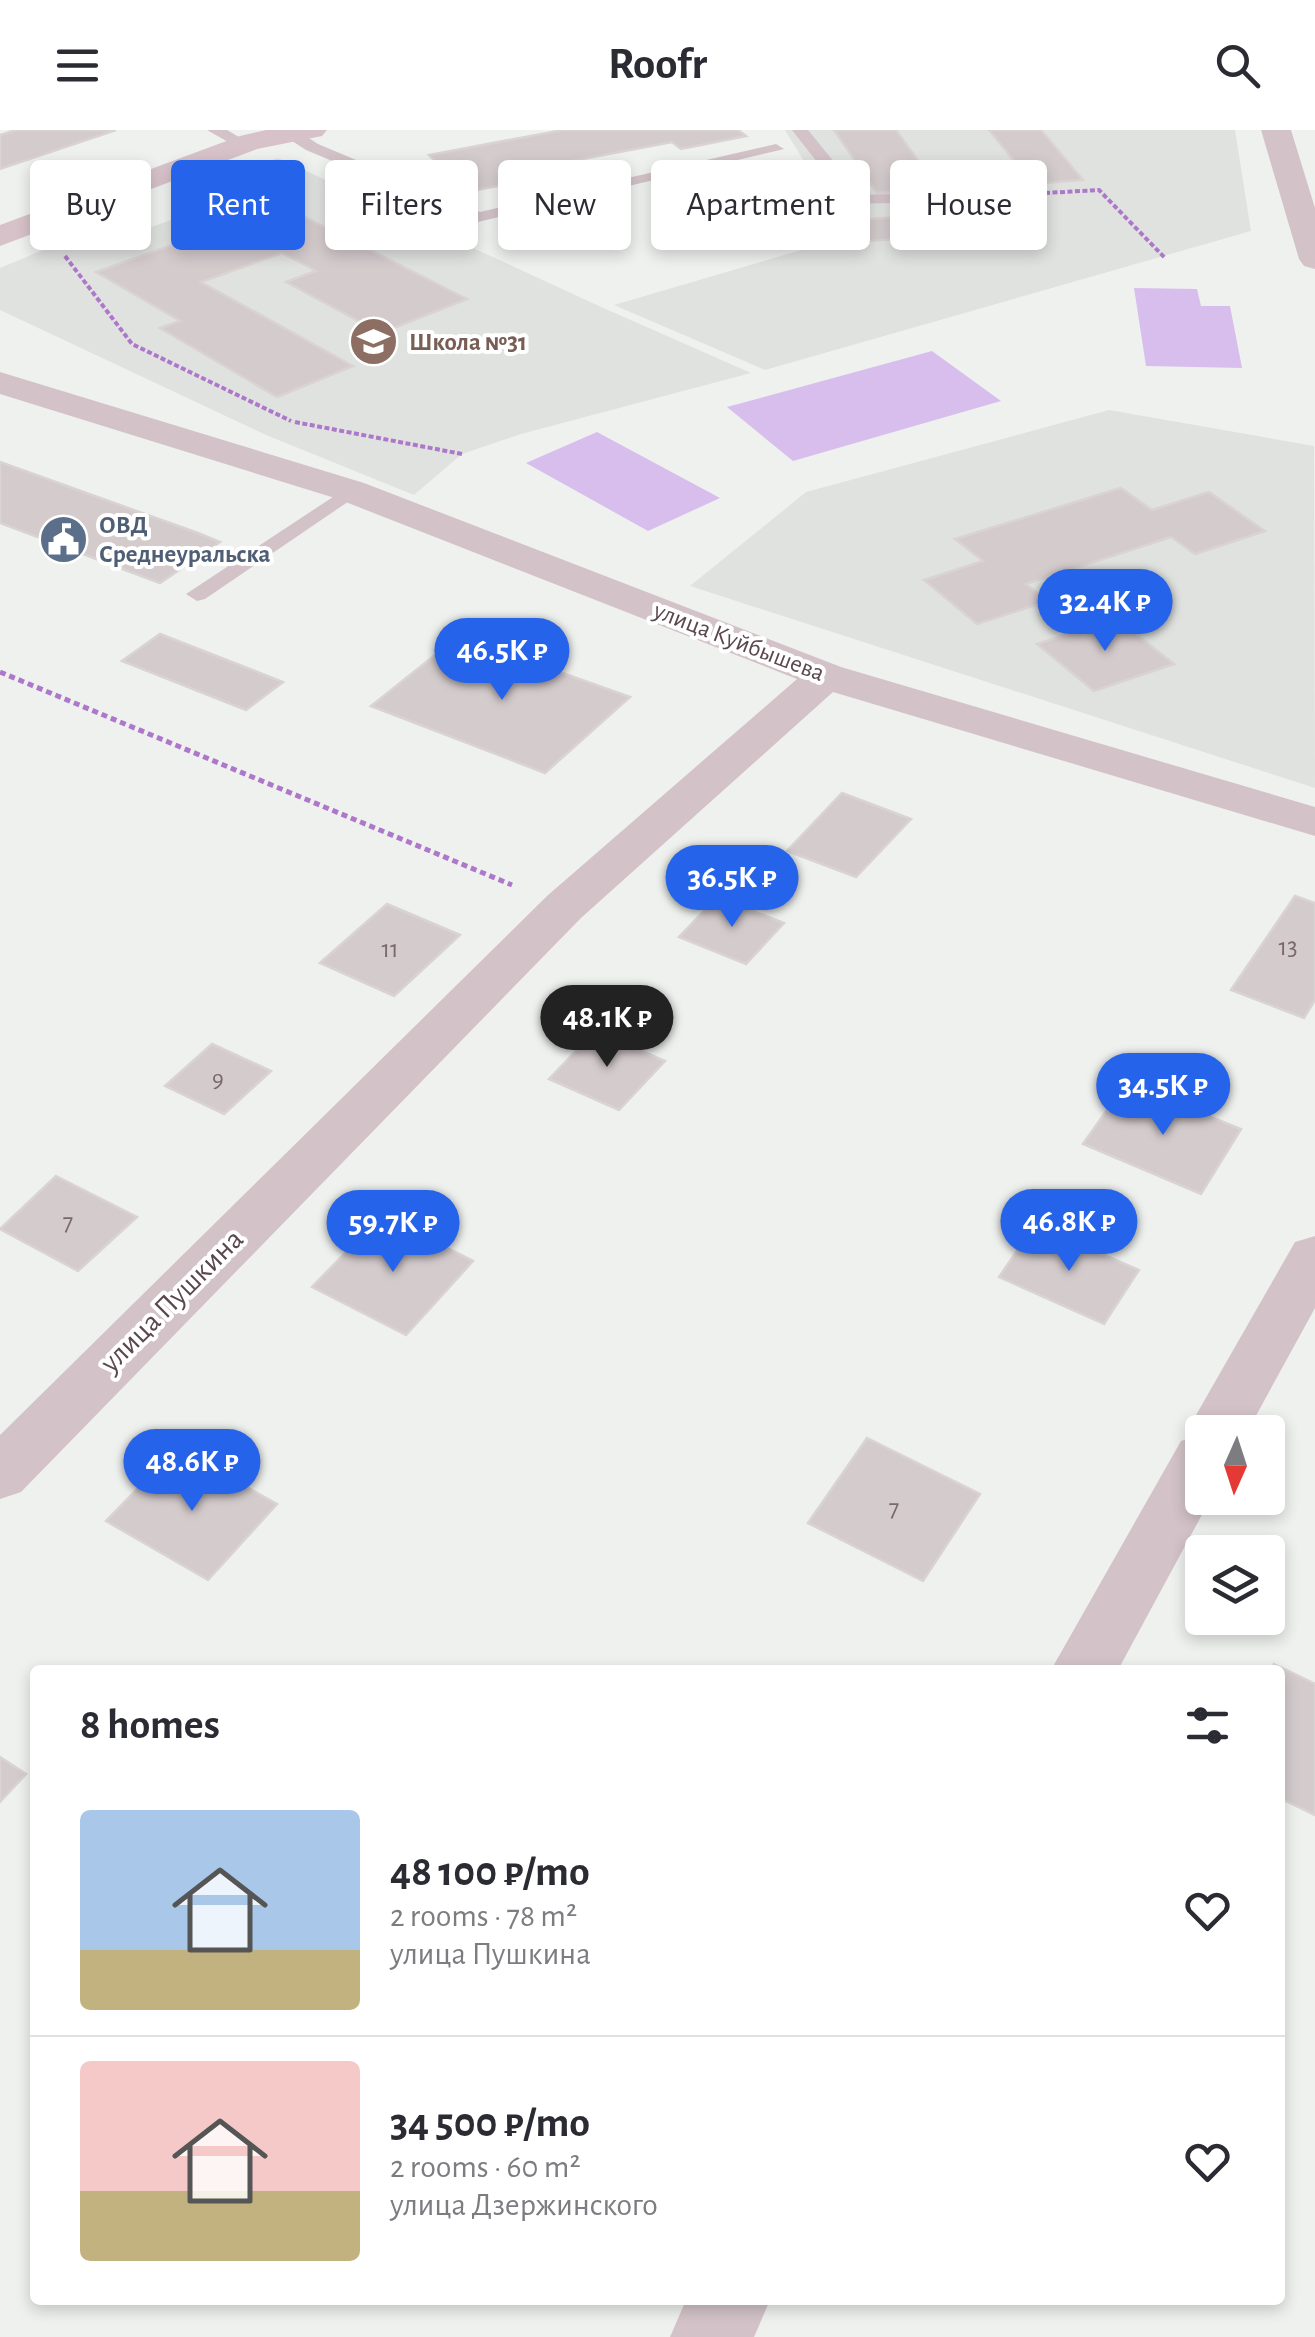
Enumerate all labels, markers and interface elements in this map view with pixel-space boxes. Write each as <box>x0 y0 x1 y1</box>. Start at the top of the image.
icon: menu <box>50 38 105 93</box>
icon: search <box>1210 38 1265 93</box>
text: Roofr <box>608 42 707 87</box>
chip: Buy <box>30 160 151 250</box>
chip: Rent <box>171 160 305 250</box>
chip: Filters <box>325 160 478 250</box>
chip: New <box>498 160 631 250</box>
chip: Apartment <box>651 160 870 250</box>
chip: House <box>890 160 1047 250</box>
school or university icon: Школа №31 <box>348 316 400 368</box>
place label: Школа №31 <box>409 330 527 355</box>
public building icon: ОВД Среднеуральска <box>38 513 90 565</box>
place label: ОВД Среднеуральска <box>99 513 271 567</box>
pin: 32.4K ₽ <box>1013 569 1197 654</box>
text: 32.4K ₽ <box>1060 585 1150 617</box>
street label: улица Куйбышева <box>649 598 828 686</box>
pin: 46.5K ₽ <box>410 618 594 703</box>
text: 46.5K ₽ <box>456 634 548 666</box>
pin: 36.5K ₽ <box>640 845 824 930</box>
text: 36.5K ₽ <box>688 861 776 893</box>
house number: 13 <box>1279 935 1297 960</box>
house number: 11 <box>381 937 399 962</box>
pin: 48.1K ₽ <box>515 985 699 1070</box>
text: 48.1K ₽ <box>562 1001 652 1033</box>
pin: 34.5K ₽ <box>1071 1053 1255 1138</box>
house number: 9 <box>212 1067 224 1092</box>
text: 34.5K ₽ <box>1118 1069 1208 1101</box>
pin: 46.8K ₽ <box>977 1189 1161 1274</box>
pin: 59.7K ₽ <box>301 1190 485 1275</box>
text: 46.8K ₽ <box>1022 1205 1116 1237</box>
text: 59.7K ₽ <box>349 1206 437 1238</box>
house number: 7 <box>63 1210 73 1235</box>
street label: улица Пушкина <box>94 1224 249 1379</box>
north arrow <box>1185 1415 1285 1515</box>
map controls <box>1185 1415 1285 1635</box>
pin: 48.6K ₽ <box>100 1429 284 1514</box>
text: 48.6K ₽ <box>145 1445 239 1477</box>
house number: 7 <box>889 1496 899 1521</box>
button: layers <box>1185 1535 1285 1635</box>
icon: filters <box>1180 1698 1235 1753</box>
text: 8 homes <box>80 1704 220 1746</box>
icon: home <box>160 1850 280 1970</box>
text: 48 100 ₽/mo <box>390 1851 590 1893</box>
icon: heart <box>1180 1883 1235 1938</box>
text: 2 rooms · 78 m² <box>390 1900 577 1932</box>
text: улица Пушкина <box>390 1938 591 1970</box>
icon: home <box>160 2101 280 2221</box>
text: 34 500 ₽/mo <box>390 2102 590 2144</box>
icon: heart <box>1180 2134 1235 2189</box>
text: 2 rooms · 60 m² <box>390 2151 581 2183</box>
text: улица Дзержинского <box>390 2189 658 2221</box>

